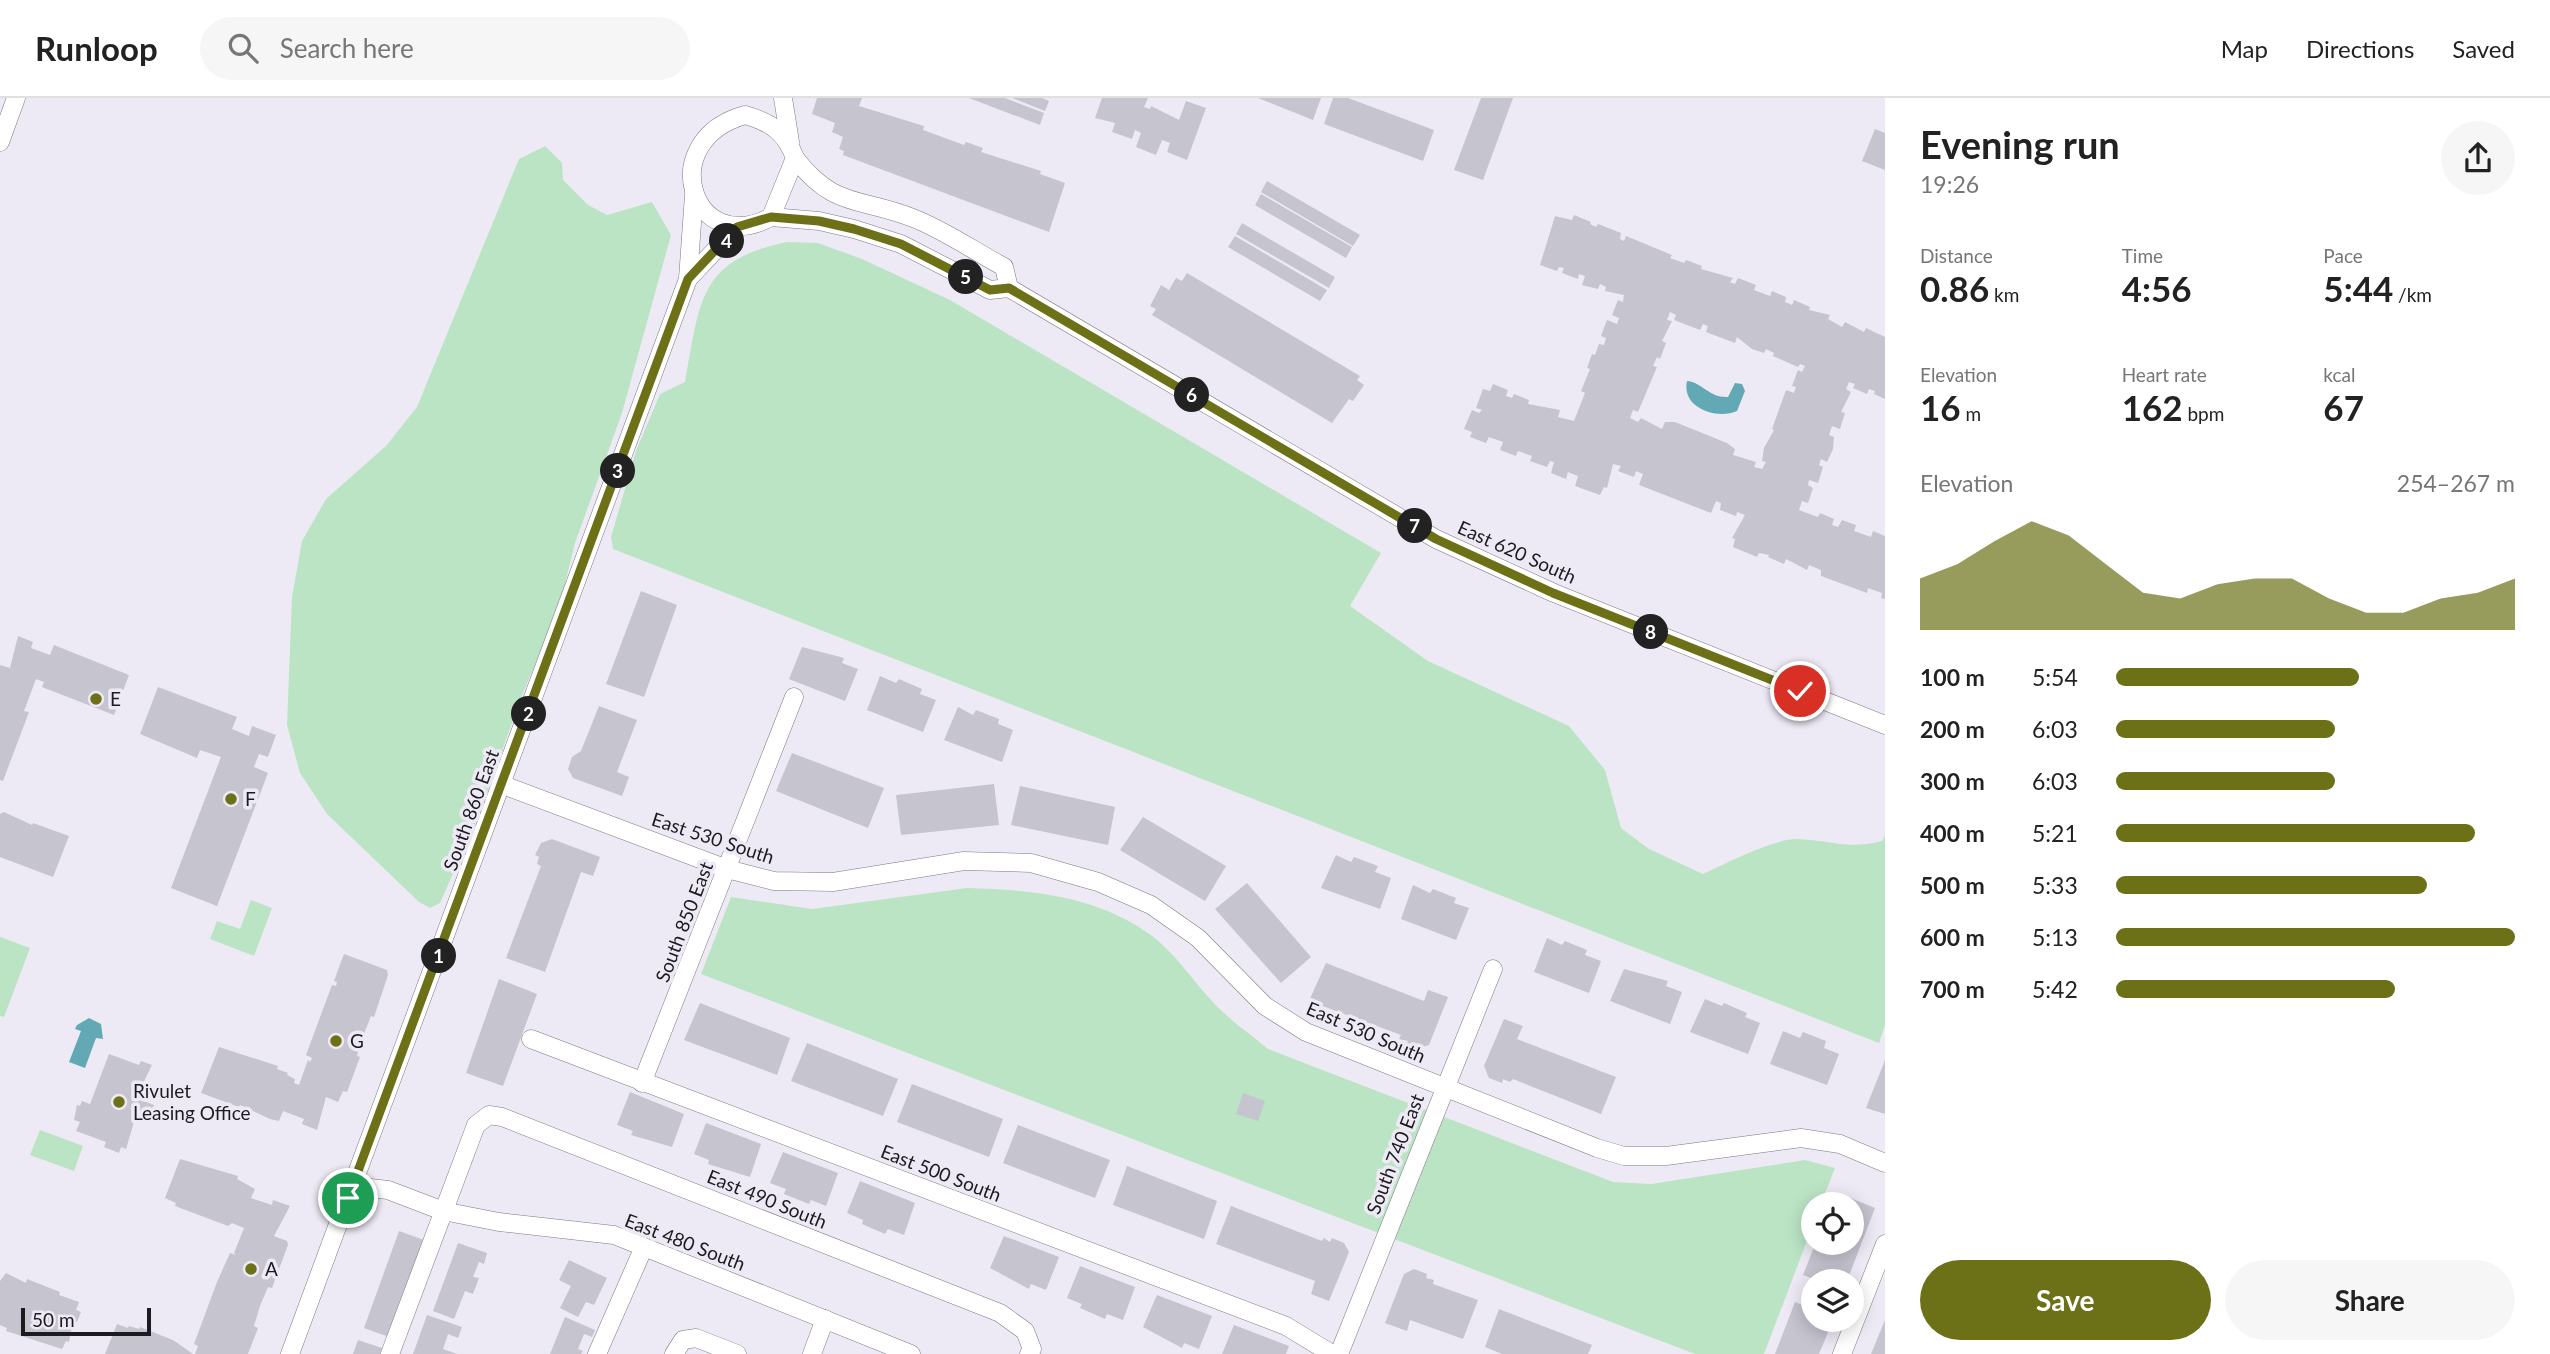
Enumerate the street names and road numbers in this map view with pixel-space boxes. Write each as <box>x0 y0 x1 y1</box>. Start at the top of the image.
street label: East 620 South <box>1454 515 1580 588</box>
street label: South 860 East <box>438 746 503 874</box>
street label: East 530 South <box>649 807 777 868</box>
street label: South 850 East <box>650 858 717 985</box>
street label: East 530 South <box>1303 996 1429 1067</box>
street label: South 740 East <box>1361 1090 1428 1217</box>
street label: East 500 South <box>878 1139 1005 1206</box>
street label: East 490 South <box>704 1164 830 1233</box>
street label: East 480 South <box>622 1208 749 1275</box>

